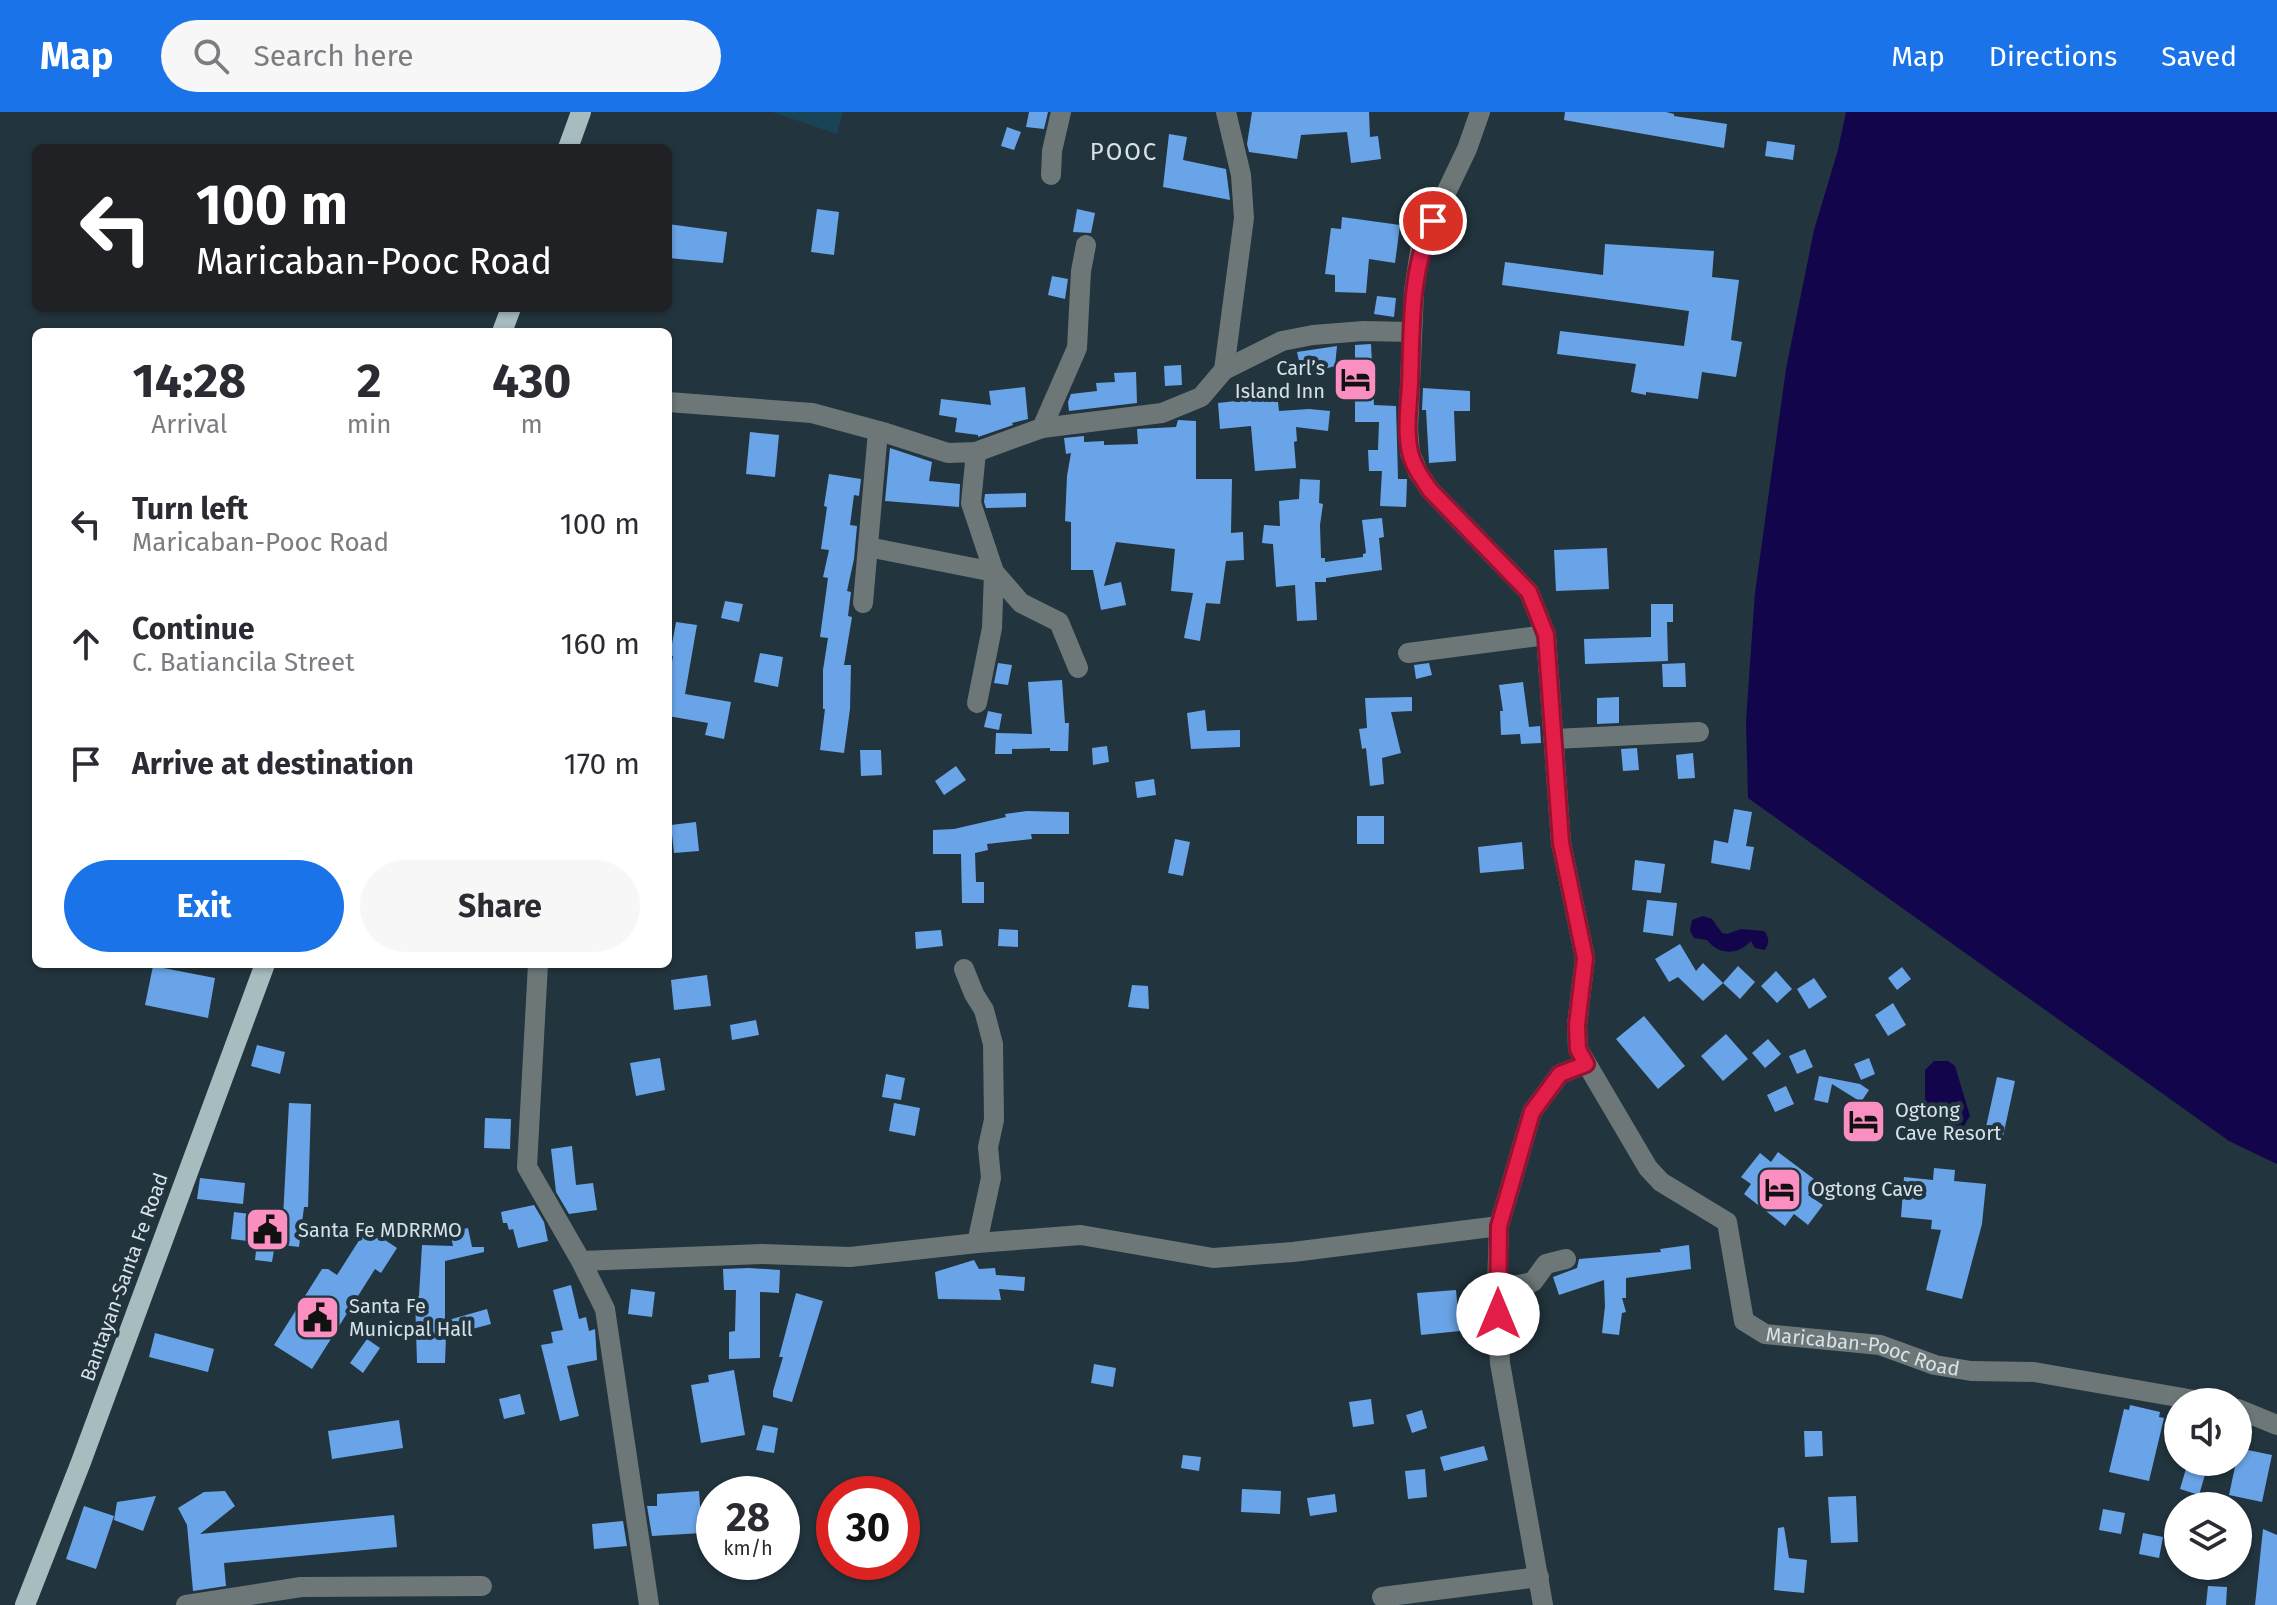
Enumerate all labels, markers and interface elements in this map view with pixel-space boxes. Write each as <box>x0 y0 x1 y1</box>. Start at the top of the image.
search box <box>161 20 721 92</box>
text: Map <box>40 33 113 79</box>
icon: search <box>189 34 233 78</box>
text: Search here <box>253 38 414 74</box>
text: Map <box>1891 40 1945 73</box>
text: Directions <box>1989 40 2117 73</box>
text: Saved <box>2161 40 2237 73</box>
district label: POOC <box>1090 138 1158 166</box>
text: 100 m <box>196 172 348 239</box>
icon: left <box>64 176 168 280</box>
pin <box>1399 187 1467 255</box>
icon: arrive <box>1411 199 1455 243</box>
text: Maricaban-Pooc Road <box>196 240 552 284</box>
text: 14:28 <box>133 352 246 410</box>
text: 2 <box>357 352 382 410</box>
text: 430 <box>492 352 571 410</box>
place label: Carl’s Island Inn <box>1235 356 1325 403</box>
hotel icon: Carl’s Island Inn <box>1332 356 1380 404</box>
text: Arrival <box>151 409 227 440</box>
text: min <box>347 409 392 440</box>
text: m <box>521 409 543 440</box>
text: Turn left <box>132 491 248 527</box>
icon: left <box>64 502 108 546</box>
text: 100 m <box>560 506 640 542</box>
text: Maricaban-Pooc Road <box>132 527 389 558</box>
text: Continue <box>132 611 255 647</box>
icon: ahead <box>64 622 108 666</box>
text: 160 m <box>561 626 640 662</box>
text: C. Batiancila Street <box>132 647 355 678</box>
icon: arrive <box>64 742 108 786</box>
text: Arrive at destination <box>132 746 414 782</box>
text: 170 m <box>564 746 640 782</box>
button: Exit <box>64 860 344 952</box>
button: Share <box>360 860 640 952</box>
hotel icon: Ogtong Cave Resort <box>1840 1097 1888 1145</box>
place label: Ogtong Cave Resort <box>1895 1098 2002 1145</box>
hotel icon: Ogtong Cave <box>1756 1165 1804 1213</box>
street label: Bantayan-Santa Fe Road <box>75 1170 173 1384</box>
place label: Ogtong Cave <box>1811 1177 1924 1201</box>
public building icon: Santa Fe MDRRMO <box>243 1206 291 1254</box>
place label: Santa Fe MDRRMO <box>298 1218 462 1242</box>
position arrow <box>1456 1272 1540 1356</box>
public building icon: Santa Fe Municpal Hall <box>294 1294 342 1342</box>
place label: Santa Fe Municpal Hall <box>349 1294 473 1341</box>
street label: Maricaban-Pooc Road <box>1765 1322 1961 1381</box>
map controls <box>2164 1388 2252 1580</box>
button: sound <box>2164 1388 2252 1476</box>
speed limit sign: 30 <box>816 1476 920 1580</box>
button: layers <box>2164 1492 2252 1580</box>
text: 28 <box>726 1494 770 1542</box>
text: km/h <box>723 1536 773 1560</box>

